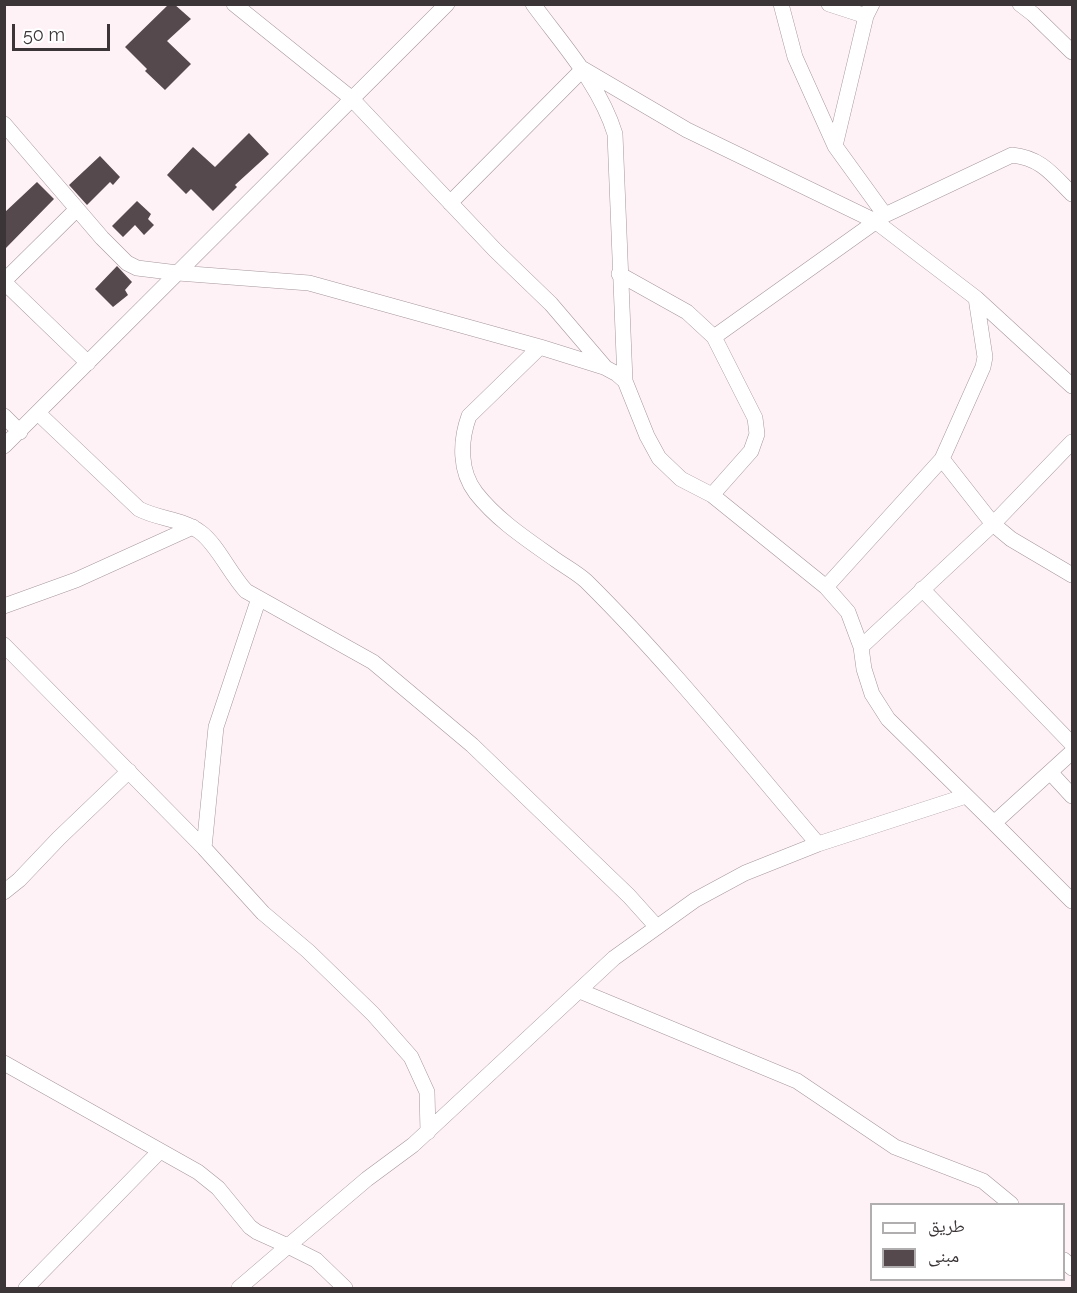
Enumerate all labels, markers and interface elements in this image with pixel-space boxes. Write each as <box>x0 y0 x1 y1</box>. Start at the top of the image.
scale bar <box>15 12 112 50</box>
text: 50 m <box>23 24 65 45</box>
legend <box>870 1203 1065 1281</box>
text: طريق <box>928 1215 965 1236</box>
text: مبنى <box>928 1245 959 1266</box>

